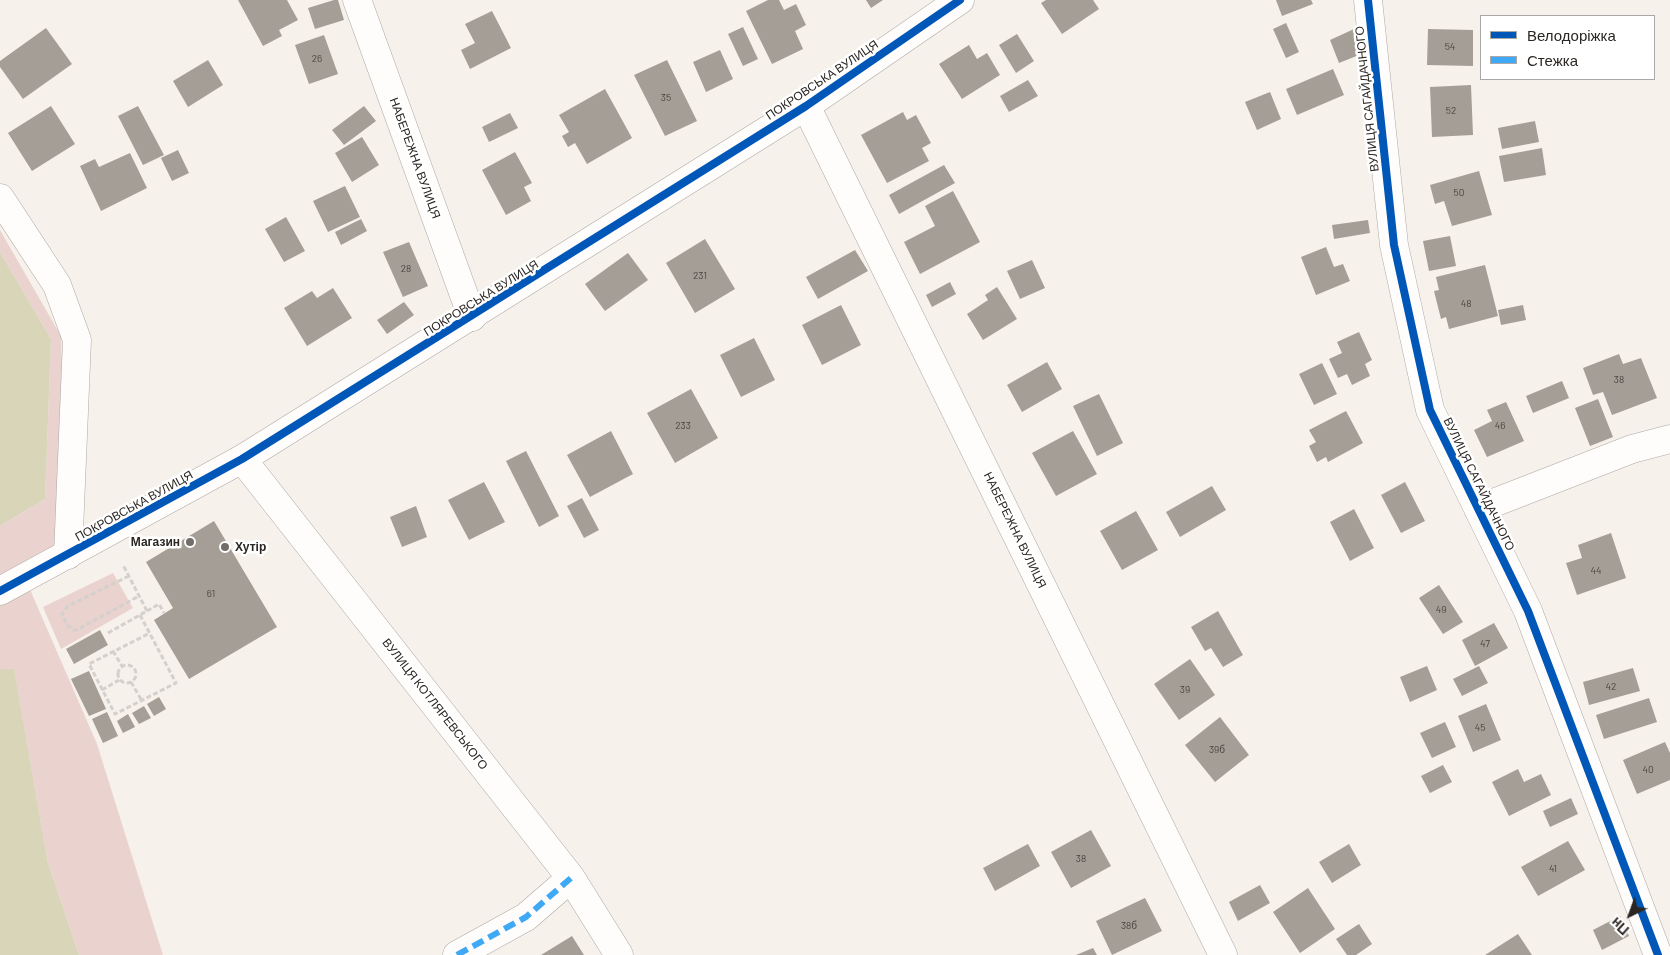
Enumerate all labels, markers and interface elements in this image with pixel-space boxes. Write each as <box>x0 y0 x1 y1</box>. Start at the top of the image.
legend <box>1480 15 1655 80</box>
street label: ВУЛИЦЯ САГАЙДАЧНОГО <box>1352 25 1382 173</box>
text: Велодоріжка <box>1527 26 1616 44</box>
street label: ПОКРОВСЬКА ВУЛИЦЯ <box>763 37 881 123</box>
house number: 54 <box>1445 41 1455 53</box>
text: Стежка <box>1527 51 1578 69</box>
house number: 26 <box>312 53 322 65</box>
house number: 35 <box>661 92 671 104</box>
street label: НАБЕРЕЖНА ВУЛИЦЯ <box>386 96 444 220</box>
house number: 52 <box>1446 105 1456 117</box>
house number: 50 <box>1454 187 1464 199</box>
street label: ПОКРОВСЬКА ВУЛИЦЯ <box>421 257 541 339</box>
house number: 28 <box>401 263 411 275</box>
house number: 231 <box>693 270 707 282</box>
house number: 48 <box>1461 298 1471 310</box>
house number: 38 <box>1614 374 1624 386</box>
street label: ВУЛИЦЯ САГАЙДАЧНОГО <box>1440 415 1518 553</box>
house number: 233 <box>675 420 691 432</box>
house number: 46 <box>1495 420 1505 432</box>
street label: ПОКРОВСЬКА ВУЛИЦЯ <box>73 468 195 544</box>
street label: НАБЕРЕЖНА ВУЛИЦЯ <box>981 470 1049 590</box>
place label: Магазин <box>131 535 180 549</box>
marker: Магазин <box>184 536 196 548</box>
place label: Хутір <box>235 540 266 554</box>
marker: Хутір <box>219 541 231 553</box>
house number: 44 <box>1590 565 1602 577</box>
house number: 61 <box>207 588 215 600</box>
house number: 49 <box>1436 604 1446 616</box>
street label: ВУЛИЦЯ КОТЛЯРЕВСЬКОГО <box>379 636 491 772</box>
house number: 47 <box>1480 638 1490 650</box>
house number: 42 <box>1606 681 1616 693</box>
house number: 39 <box>1180 684 1190 696</box>
house number: 45 <box>1475 722 1485 734</box>
house number: 39б <box>1209 744 1225 756</box>
house number: 40 <box>1642 764 1654 776</box>
house number: 38 <box>1076 853 1086 865</box>
house number: 41 <box>1549 863 1557 875</box>
north arrow <box>1605 890 1655 940</box>
text: Пн <box>1607 914 1632 939</box>
house number: 38б <box>1121 920 1137 932</box>

